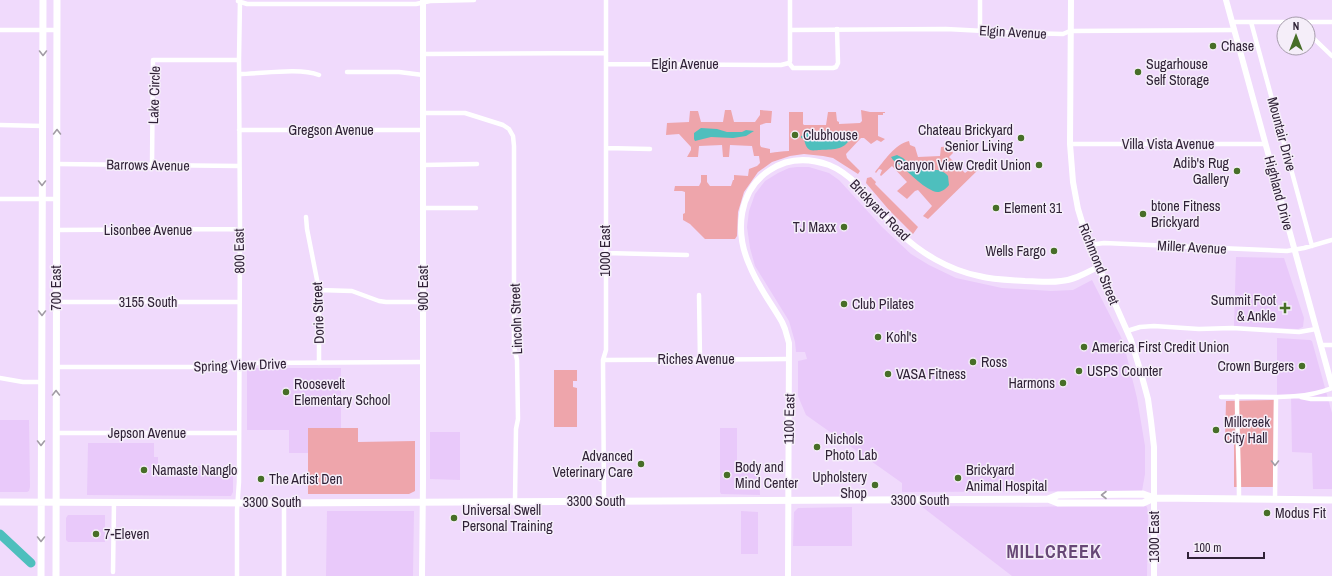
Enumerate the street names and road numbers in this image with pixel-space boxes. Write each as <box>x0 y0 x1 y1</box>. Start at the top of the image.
street label: Elgin Avenue <box>979 21 1047 43</box>
street label: Elgin Avenue <box>651 55 719 73</box>
street label: Lake Circle <box>144 66 164 124</box>
street label: Mountair Drive <box>1263 95 1301 173</box>
street label: Gregson Avenue <box>288 121 374 139</box>
street label: Villa Vista Avenue <box>1122 135 1214 153</box>
street label: Highland Drive <box>1260 154 1298 232</box>
street label: Barrows Avenue <box>106 155 190 175</box>
street label: Brickyard Road <box>846 175 914 245</box>
street label: Lisonbee Avenue <box>104 221 192 239</box>
street label: Richmond Street <box>1075 221 1123 307</box>
street label: 1000 East <box>596 225 614 277</box>
street label: 800 East <box>230 228 248 274</box>
street label: Miller Avenue <box>1157 236 1227 258</box>
street label: 700 East <box>47 265 65 311</box>
street label: 900 East <box>414 265 432 311</box>
street label: Dorie Street <box>308 282 328 344</box>
street label: Lincoln Street <box>506 283 526 355</box>
street label: 3155 South <box>119 293 177 311</box>
street label: Riches Avenue <box>657 350 735 368</box>
street label: Spring View Drive <box>193 354 287 376</box>
street label: 1100 East <box>780 393 798 445</box>
street label: Jepson Avenue <box>108 424 186 442</box>
street label: 3300 South <box>891 491 949 509</box>
street label: 3300 South <box>567 492 625 510</box>
street label: 3300 South <box>243 493 301 511</box>
street label: 1300 East <box>1145 511 1163 563</box>

